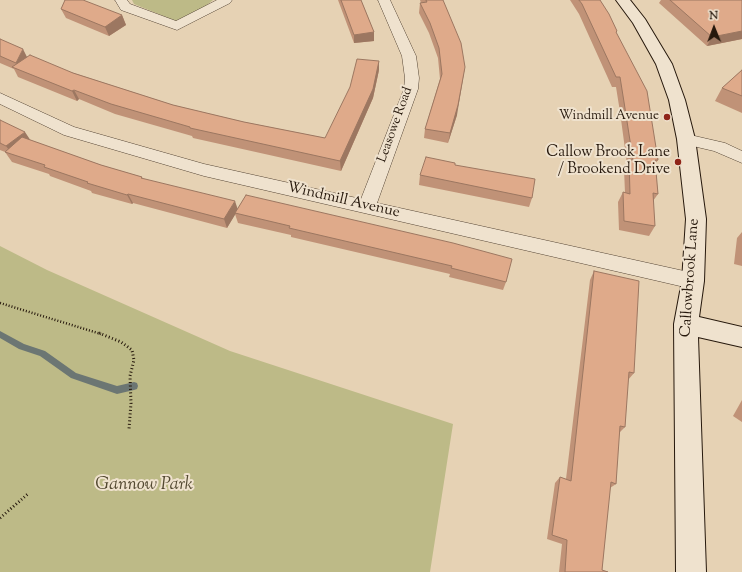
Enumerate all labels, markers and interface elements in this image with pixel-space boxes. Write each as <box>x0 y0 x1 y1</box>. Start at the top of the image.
north arrow <box>694 8 734 48</box>
text: N <box>709 8 718 24</box>
street label: Leasowe Road <box>375 85 417 165</box>
place label: Windmill Avenue <box>559 109 659 125</box>
marker: Windmill Avenue <box>662 112 672 122</box>
place label: Callow Brook Lane / Brookend Drive <box>546 144 670 179</box>
marker: Callow Brook Lane / Brookend Drive <box>673 157 683 167</box>
street label: Windmill Avenue <box>285 179 401 223</box>
street label: Callowbrook Lane <box>678 218 704 338</box>
park label: Gannow Park <box>95 475 193 497</box>

